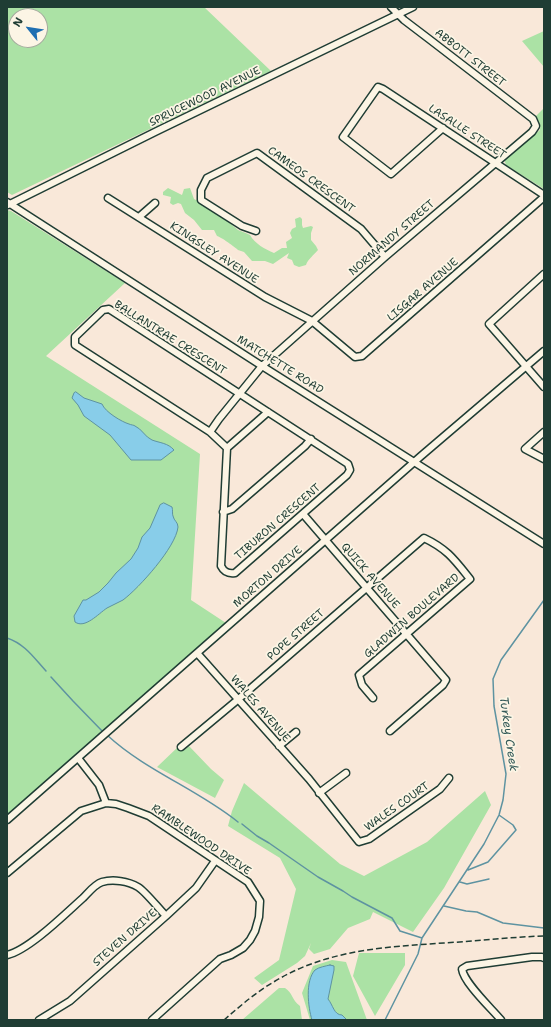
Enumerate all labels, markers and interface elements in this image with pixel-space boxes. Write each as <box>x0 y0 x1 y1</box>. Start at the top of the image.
north arrow <box>8 8 48 48</box>
text: N <box>9 15 27 30</box>
street label: ABBOTT STREET <box>432 26 508 90</box>
street label: SPRUCEWOOD AVENUE <box>147 64 263 130</box>
street label: LASALLE STREET <box>426 102 508 162</box>
street label: CAMEOS CRESCENT <box>265 144 357 216</box>
street label: NORMANDY STREET <box>347 197 437 279</box>
street label: KINGSLEY AVENUE <box>167 219 261 287</box>
street label: LISGAR AVENUE <box>385 256 461 324</box>
street label: BALLANTRAE CRESCENT <box>111 298 229 378</box>
street label: MATCHETTE ROAD <box>234 333 326 397</box>
street label: TIBURON CRESCENT <box>232 481 324 563</box>
street label: QUICK AVENUE <box>338 540 402 612</box>
street label: MORTON DRIVE <box>231 543 305 611</box>
street label: GLADWIN BOULEVARD <box>362 571 462 661</box>
street label: POPE STREET <box>265 607 327 663</box>
street label: WALES AVENUE <box>227 673 293 745</box>
water label: Turkey Creek <box>496 696 520 772</box>
street label: WALES COURT <box>362 780 432 834</box>
street label: RAMBLEWOOD DRIVE <box>149 802 253 878</box>
street label: STEVEN DRIVE <box>90 907 160 969</box>

